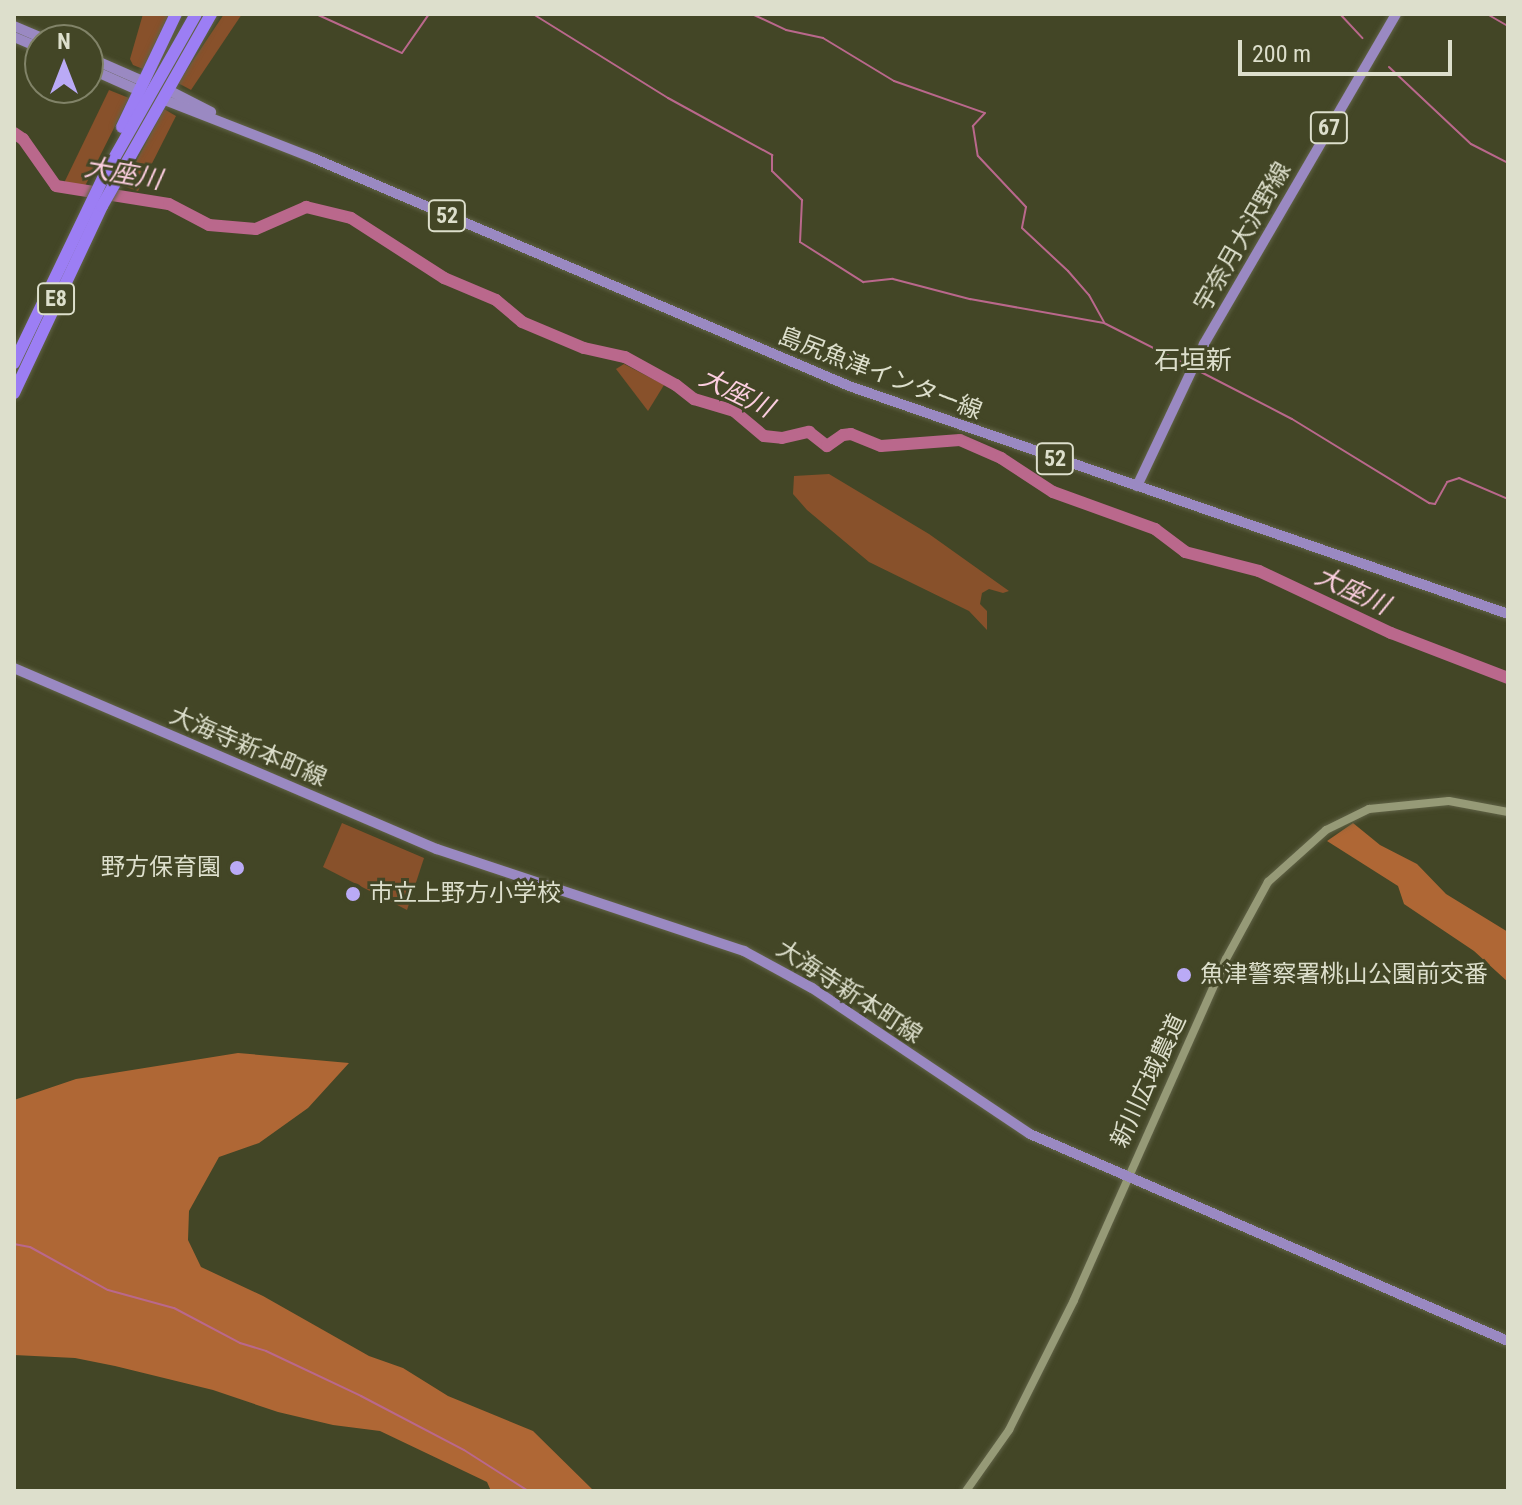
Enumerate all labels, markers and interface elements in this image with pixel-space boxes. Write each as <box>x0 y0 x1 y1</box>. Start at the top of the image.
north arrow <box>24 24 104 104</box>
scale bar <box>1242 24 1456 74</box>
text: N <box>57 29 71 54</box>
text: 200 m <box>1252 40 1311 68</box>
road number: 67 <box>1309 110 1349 146</box>
water label: 大座川 <box>82 152 164 196</box>
street label: 宇奈月大沢野線 <box>1189 157 1297 317</box>
road number: 52 <box>427 198 467 234</box>
road number: E8 <box>36 281 76 317</box>
street label: 島尻魚津インター線 <box>774 322 986 426</box>
district label: 石垣新 <box>1154 345 1232 377</box>
water label: 大座川 <box>694 362 778 424</box>
road number: 52 <box>1035 441 1075 477</box>
water label: 大座川 <box>1310 560 1394 622</box>
street label: 大海寺新本町線 <box>165 701 331 793</box>
place label: 野方保育園 <box>101 854 221 882</box>
marker: 野方保育園 <box>228 859 246 877</box>
place label: 市立上野方小学校 <box>369 880 561 908</box>
marker: 市立上野方小学校 <box>344 885 362 903</box>
street label: 大海寺新本町線 <box>771 934 927 1050</box>
place label: 魚津警察署桃山公園前交番 <box>1200 961 1488 989</box>
marker: 魚津警察署桃山公園前交番 <box>1175 966 1193 984</box>
street label: 新川広域農道 <box>1106 1010 1192 1152</box>

